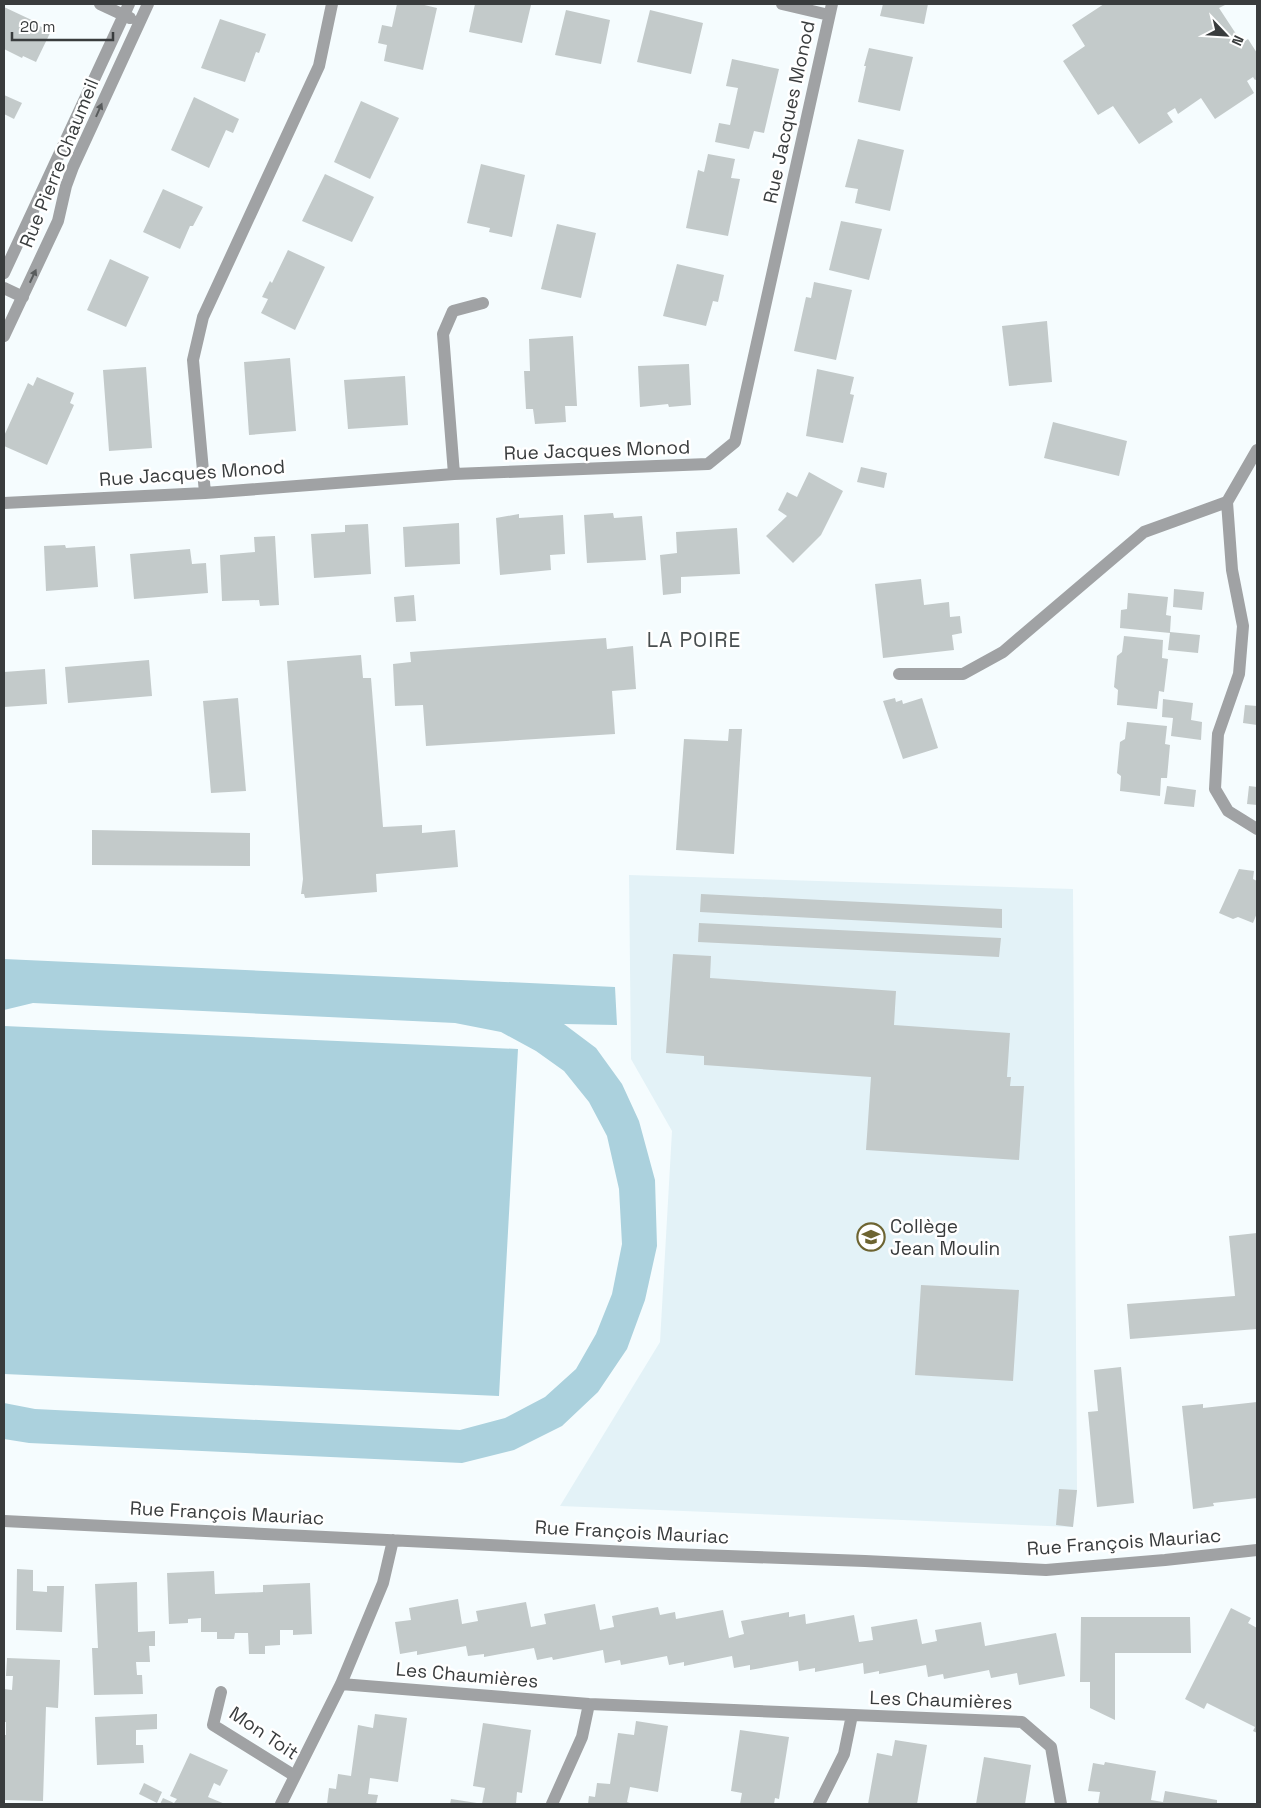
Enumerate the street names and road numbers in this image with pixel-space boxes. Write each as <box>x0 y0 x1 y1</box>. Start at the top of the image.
street label: Rue Jacques Monod <box>757 18 821 206</box>
street label: Rue Pierre Chaumeil <box>14 75 104 251</box>
street label: Rue Jacques Monod <box>503 434 691 466</box>
street label: Rue Jacques Monod <box>98 454 286 492</box>
street label: Rue François Mauriac <box>129 1495 325 1531</box>
street label: Rue François Mauriac <box>534 1514 730 1550</box>
street label: Rue François Mauriac <box>1026 1523 1222 1561</box>
street label: Les Chaumières <box>395 1656 539 1694</box>
street label: Les Chaumières <box>869 1685 1013 1715</box>
street label: Mon Toit <box>224 1701 304 1765</box>

